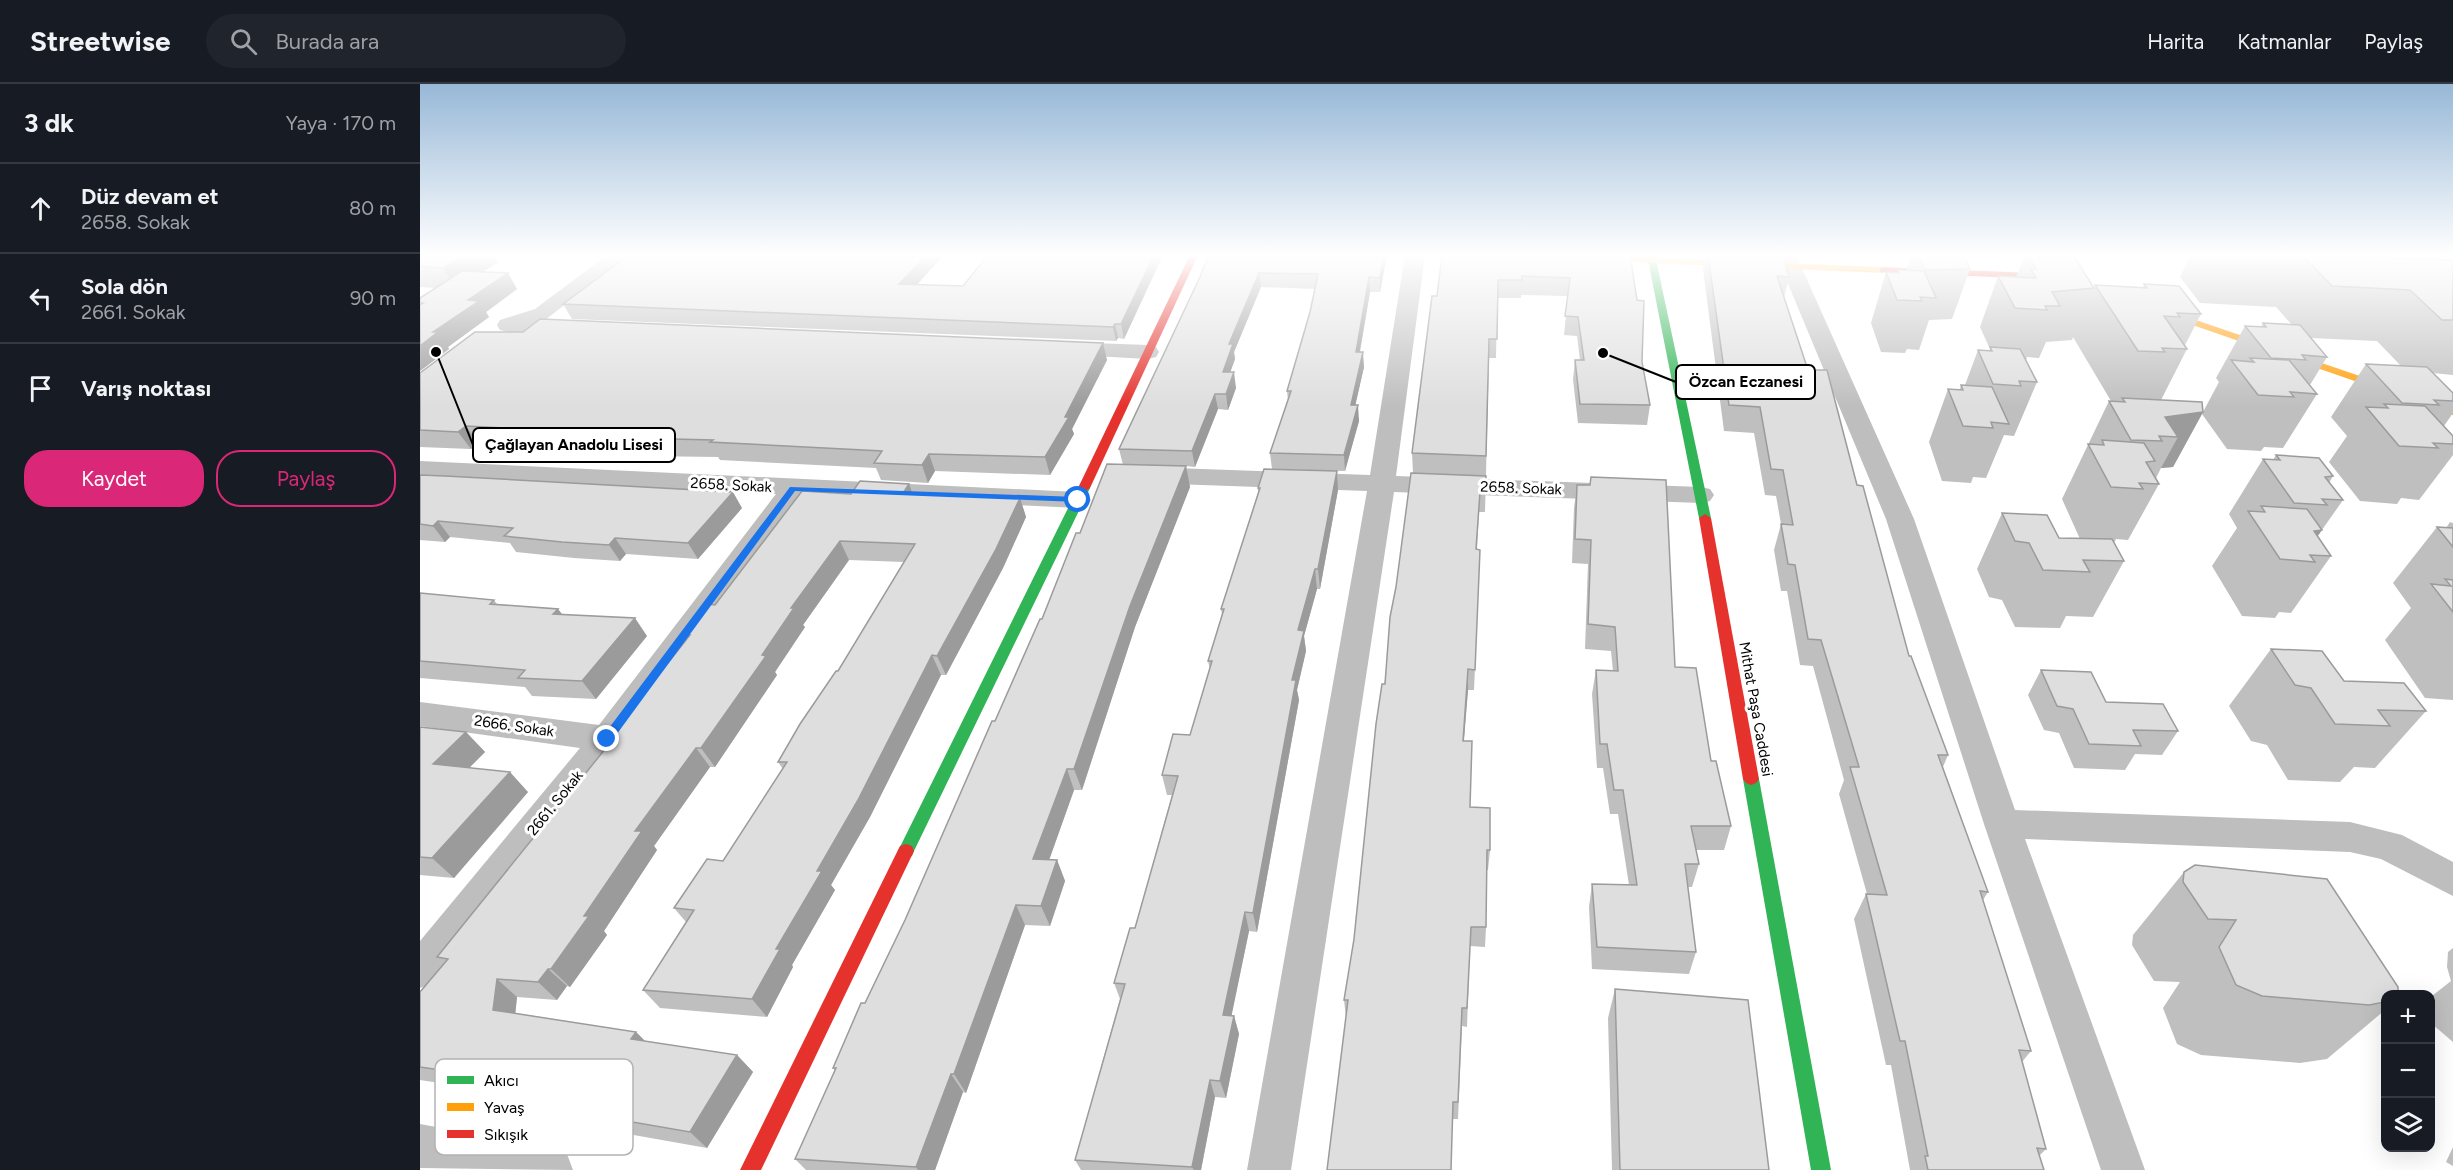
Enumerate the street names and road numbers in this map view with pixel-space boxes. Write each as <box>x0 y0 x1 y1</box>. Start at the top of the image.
street label: 2658. Sokak <box>690 474 773 496</box>
street label: 2658. Sokak <box>1480 478 1563 498</box>
street label: Mithat Paşa Caddesi <box>1735 640 1777 778</box>
street label: 2666. Sokak <box>473 711 556 741</box>
street label: 2661. Sokak <box>523 766 587 839</box>

